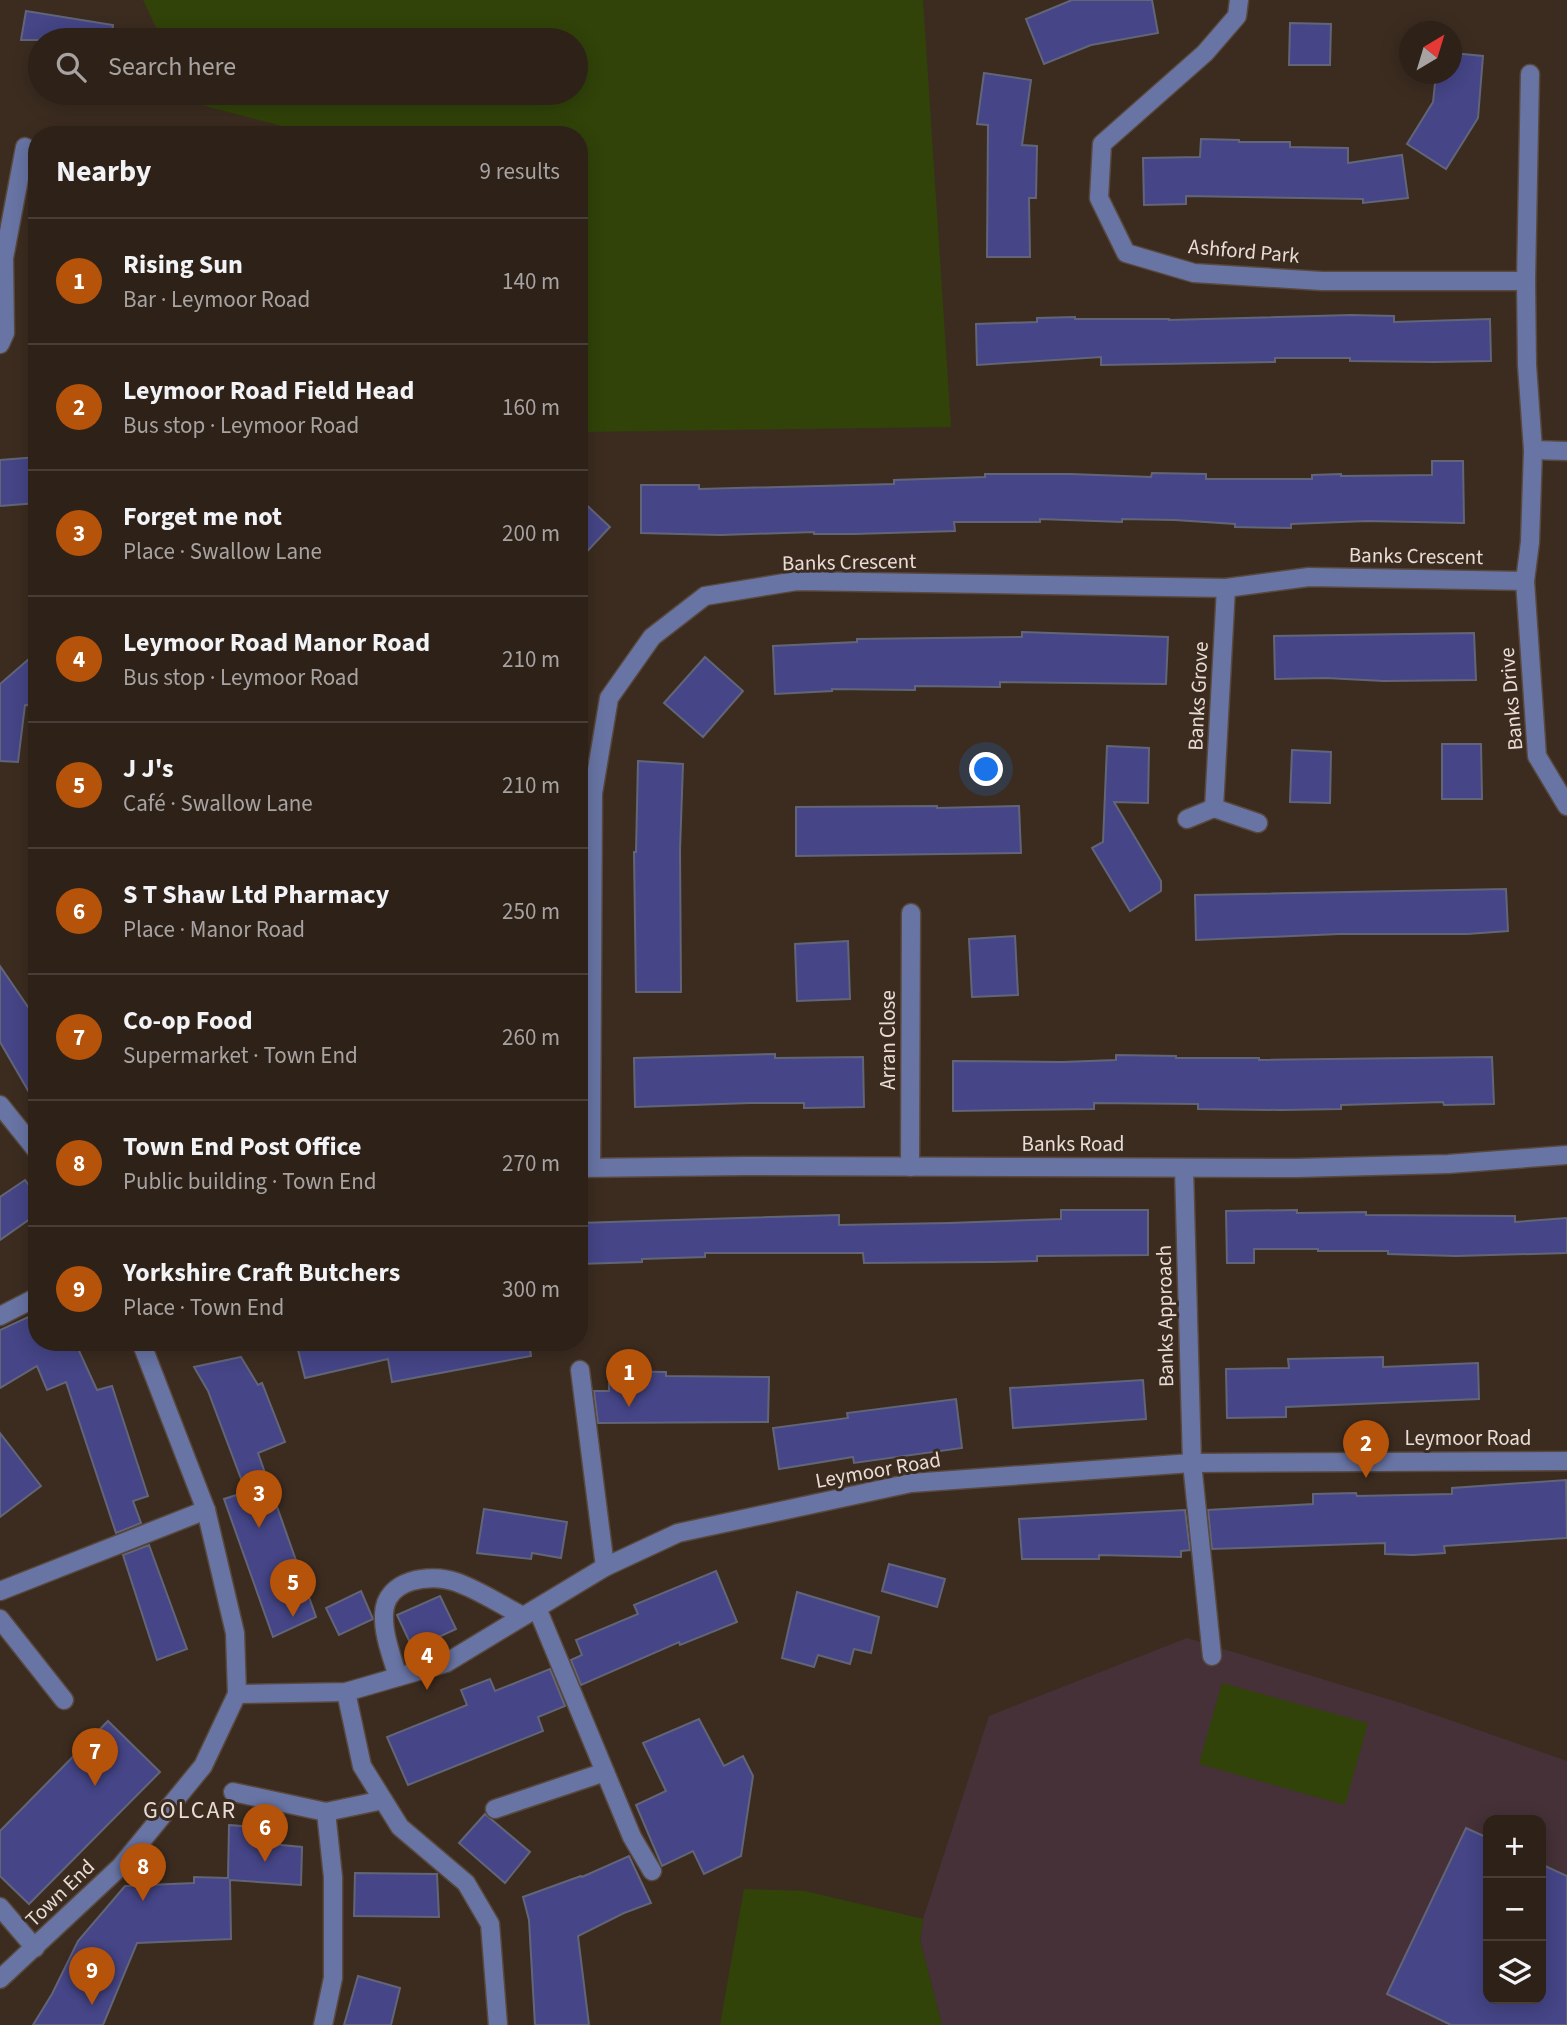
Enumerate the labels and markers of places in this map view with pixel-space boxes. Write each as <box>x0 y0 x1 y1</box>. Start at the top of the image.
pin: 1 <box>606 1349 652 1407</box>
pin: 2 <box>1343 1420 1389 1478</box>
pin: 3 <box>236 1470 282 1528</box>
pin: 5 <box>270 1559 316 1617</box>
pin: 4 <box>404 1632 450 1690</box>
pin: 7 <box>72 1728 118 1786</box>
pin: 6 <box>242 1804 288 1862</box>
pin: 8 <box>120 1843 166 1901</box>
pin: 9 <box>69 1947 115 2005</box>

